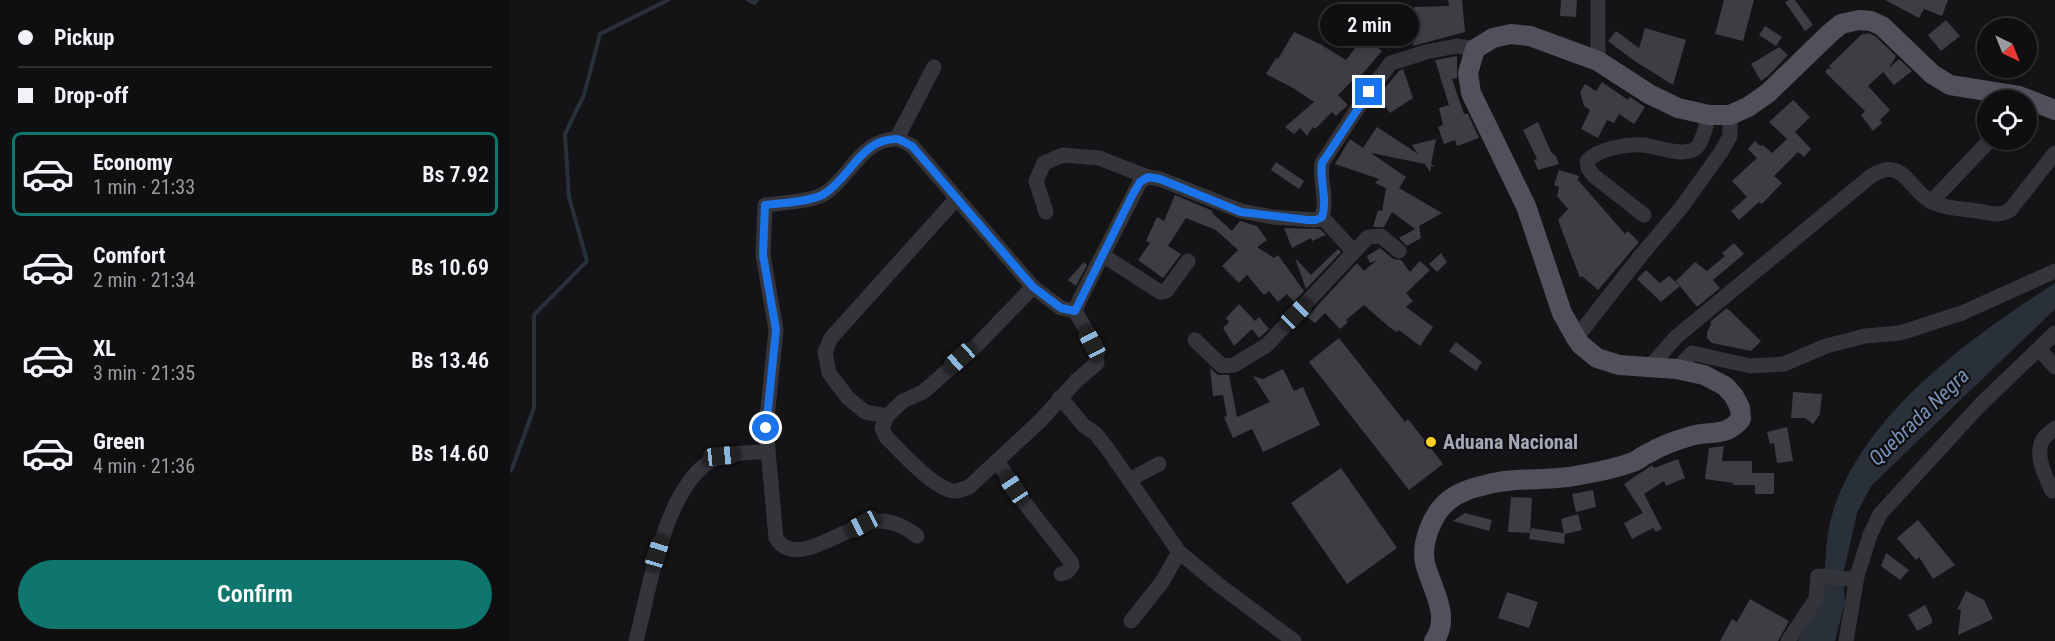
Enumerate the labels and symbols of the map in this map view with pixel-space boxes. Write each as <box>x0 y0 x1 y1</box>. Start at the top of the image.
callout: 2 min <box>1320 5 1418 47</box>
north arrow <box>1977 18 2037 78</box>
route end <box>1355 78 1382 105</box>
car <box>1277 295 1315 333</box>
car <box>1076 323 1108 363</box>
car <box>941 339 979 377</box>
water label: Quebrada Negra <box>1864 363 1974 471</box>
route start <box>752 414 779 441</box>
place label: Aduana Nacional <box>1443 430 1578 454</box>
marker: Aduana Nacional <box>1424 435 1438 449</box>
car <box>702 445 740 467</box>
car <box>996 468 1032 508</box>
car <box>843 508 883 540</box>
car <box>643 533 671 573</box>

